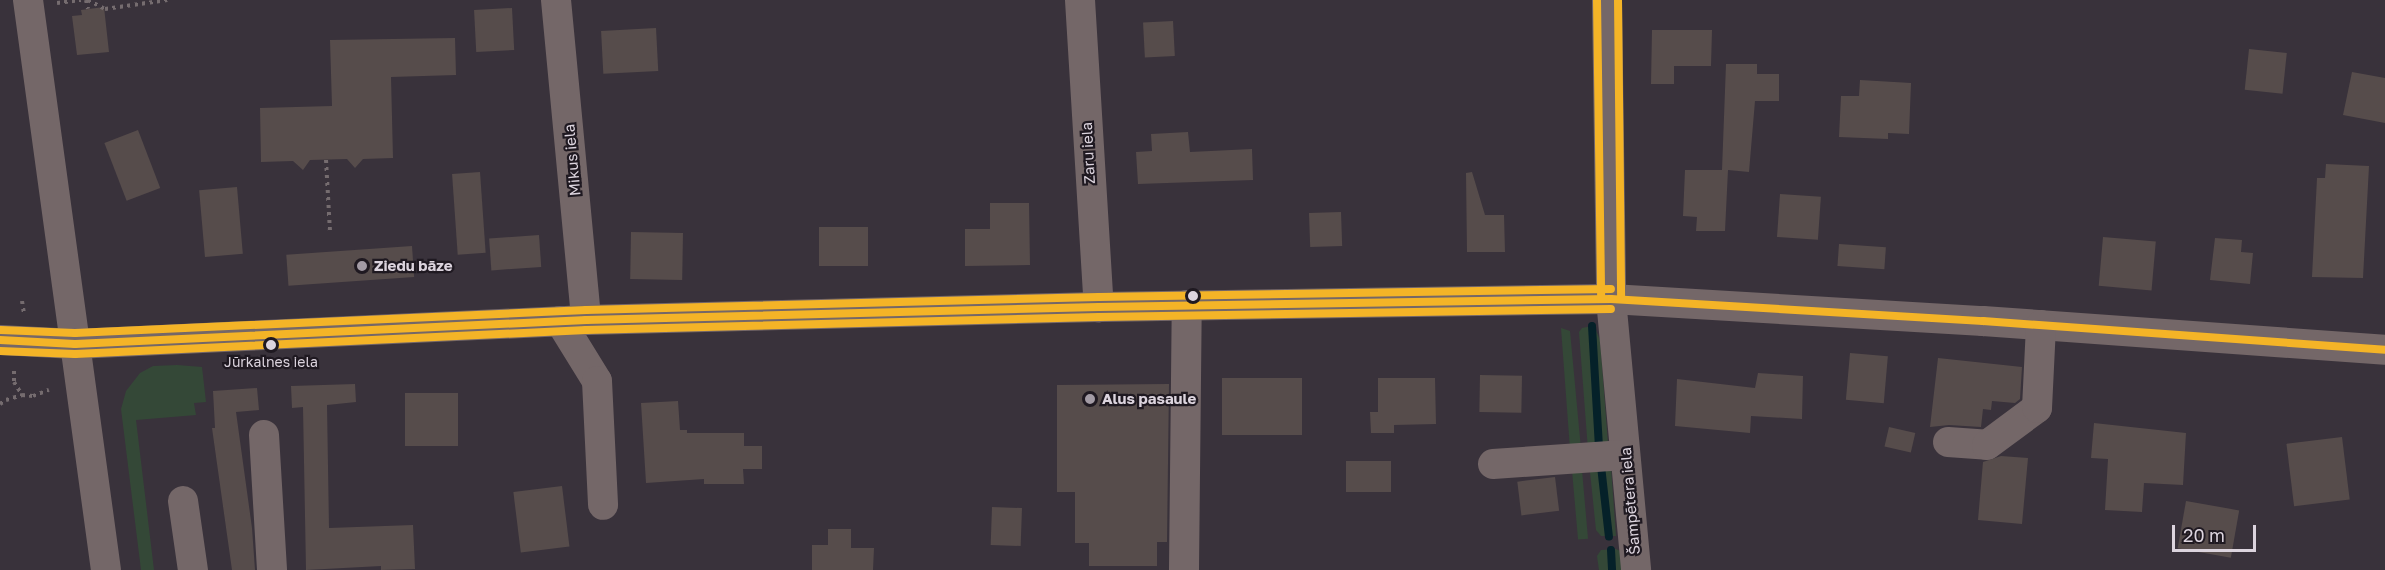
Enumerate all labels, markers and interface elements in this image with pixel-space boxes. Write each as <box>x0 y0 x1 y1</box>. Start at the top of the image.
street label: Zaru iela <box>1077 121 1099 185</box>
street label: Mikus iela <box>560 123 584 197</box>
place label: Ziedu bāze <box>374 257 453 275</box>
marker: Ziedu bāze <box>355 259 369 273</box>
unlabelled marker <box>1187 290 1199 302</box>
marker: Jūrkalnes iela <box>265 339 277 351</box>
place label: Jūrkalnes iela <box>224 354 318 370</box>
place label: Alus pasaule <box>1102 390 1196 408</box>
marker: Alus pasaule <box>1083 392 1097 406</box>
street label: Šampētera iela <box>1616 446 1644 556</box>
scale bar <box>2175 513 2259 551</box>
text: 20 m <box>2183 524 2225 546</box>

